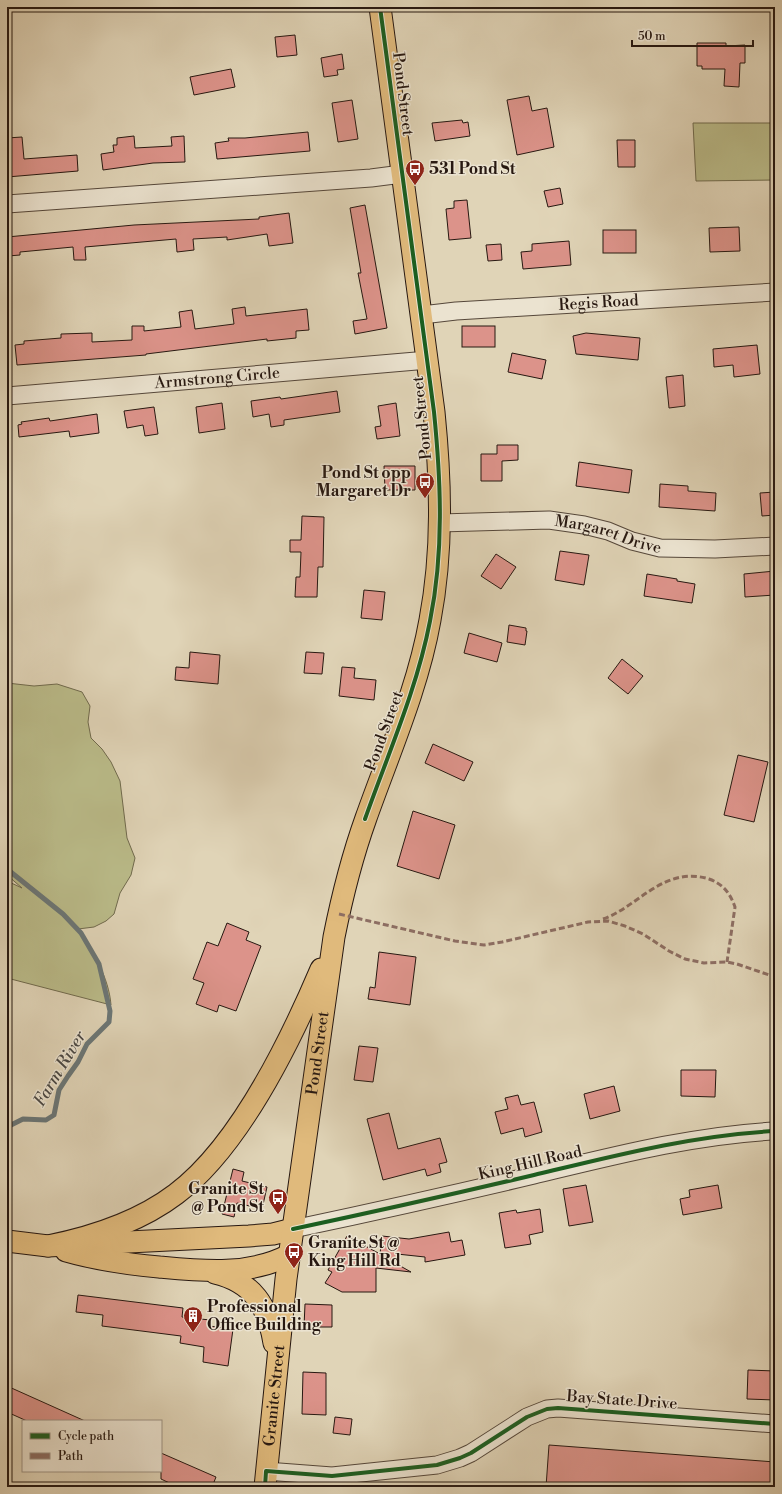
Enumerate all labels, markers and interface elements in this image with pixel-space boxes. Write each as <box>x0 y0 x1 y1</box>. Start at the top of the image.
scale bar <box>632 22 753 48</box>
text: 50 m <box>638 29 666 44</box>
street label: Pond Street <box>388 51 418 137</box>
bus stop icon: 531 Pond St <box>404 158 426 186</box>
place label: 531 Pond St <box>429 159 516 179</box>
street label: Regis Road <box>558 290 639 315</box>
street label: Armstrong Circle <box>153 363 281 393</box>
street label: Pond Street <box>408 375 436 461</box>
place label: Pond St opp Margaret Dr <box>316 463 411 501</box>
bus stop icon: Pond St opp Margaret Dr <box>414 471 436 499</box>
street label: Margaret Drive <box>553 511 663 558</box>
street label: Pond Street <box>360 688 408 774</box>
street label: Pond Street <box>302 1010 333 1096</box>
water label: Farm River <box>29 1026 92 1111</box>
street label: King Hill Road <box>476 1141 584 1185</box>
place label: Granite St @ Pond St <box>188 1179 264 1217</box>
bus stop icon: Granite St @ Pond St <box>267 1187 289 1215</box>
place label: Granite St @ King Hill Rd <box>308 1233 401 1271</box>
bus stop icon: Granite St @ King Hill Rd <box>283 1241 305 1269</box>
place label: Professional Office Building <box>207 1297 322 1335</box>
building icon: Professional Office Building <box>182 1305 204 1333</box>
street label: Granite Street <box>259 1343 289 1447</box>
street label: Bay State Drive <box>565 1386 678 1414</box>
legend <box>22 1420 162 1472</box>
text: Cycle path <box>58 1429 114 1444</box>
text: Path <box>58 1449 83 1464</box>

